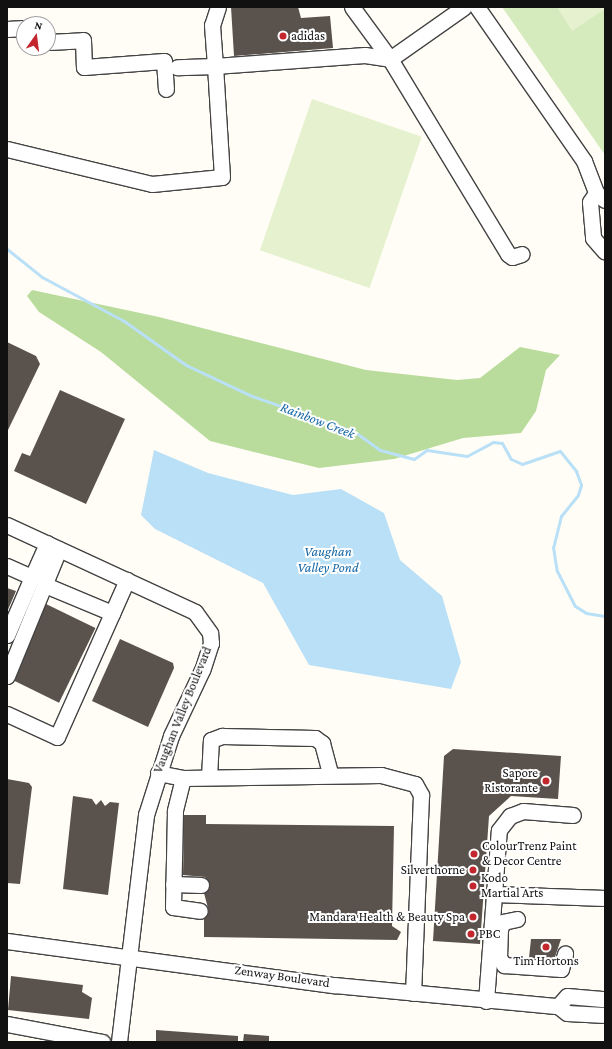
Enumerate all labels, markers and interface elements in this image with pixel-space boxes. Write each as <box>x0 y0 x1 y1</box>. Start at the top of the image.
north arrow <box>16 16 56 56</box>
text: N <box>34 19 44 32</box>
place label: adidas <box>291 28 325 44</box>
marker: adidas <box>278 31 288 41</box>
water label: Rainbow Creek <box>278 398 358 442</box>
water label: Vaughan Valley Pond <box>298 543 358 576</box>
street label: Vaughan Valley Boulevard <box>151 645 215 775</box>
place label: Sapore Ristorante <box>484 766 538 797</box>
marker: Sapore Ristorante <box>541 776 551 786</box>
place label: ColourTrenz Paint & Decor Centre <box>482 839 577 870</box>
marker: ColourTrenz Paint & Decor Centre <box>469 849 479 859</box>
place label: Silverthorne <box>401 862 465 878</box>
marker: Silverthorne <box>468 865 478 875</box>
place label: Kodo Martial Arts <box>481 871 543 902</box>
marker: Kodo Martial Arts <box>468 881 478 891</box>
place label: Mandara Health & Beauty Spa <box>309 909 465 925</box>
marker: Mandara Health & Beauty Spa <box>468 912 478 922</box>
place label: PBC <box>479 926 500 942</box>
marker: PBC <box>466 929 476 939</box>
marker: Tim Hortons <box>541 942 551 952</box>
place label: Tim Hortons <box>513 953 579 969</box>
street label: Zenway Boulevard <box>233 963 331 991</box>

